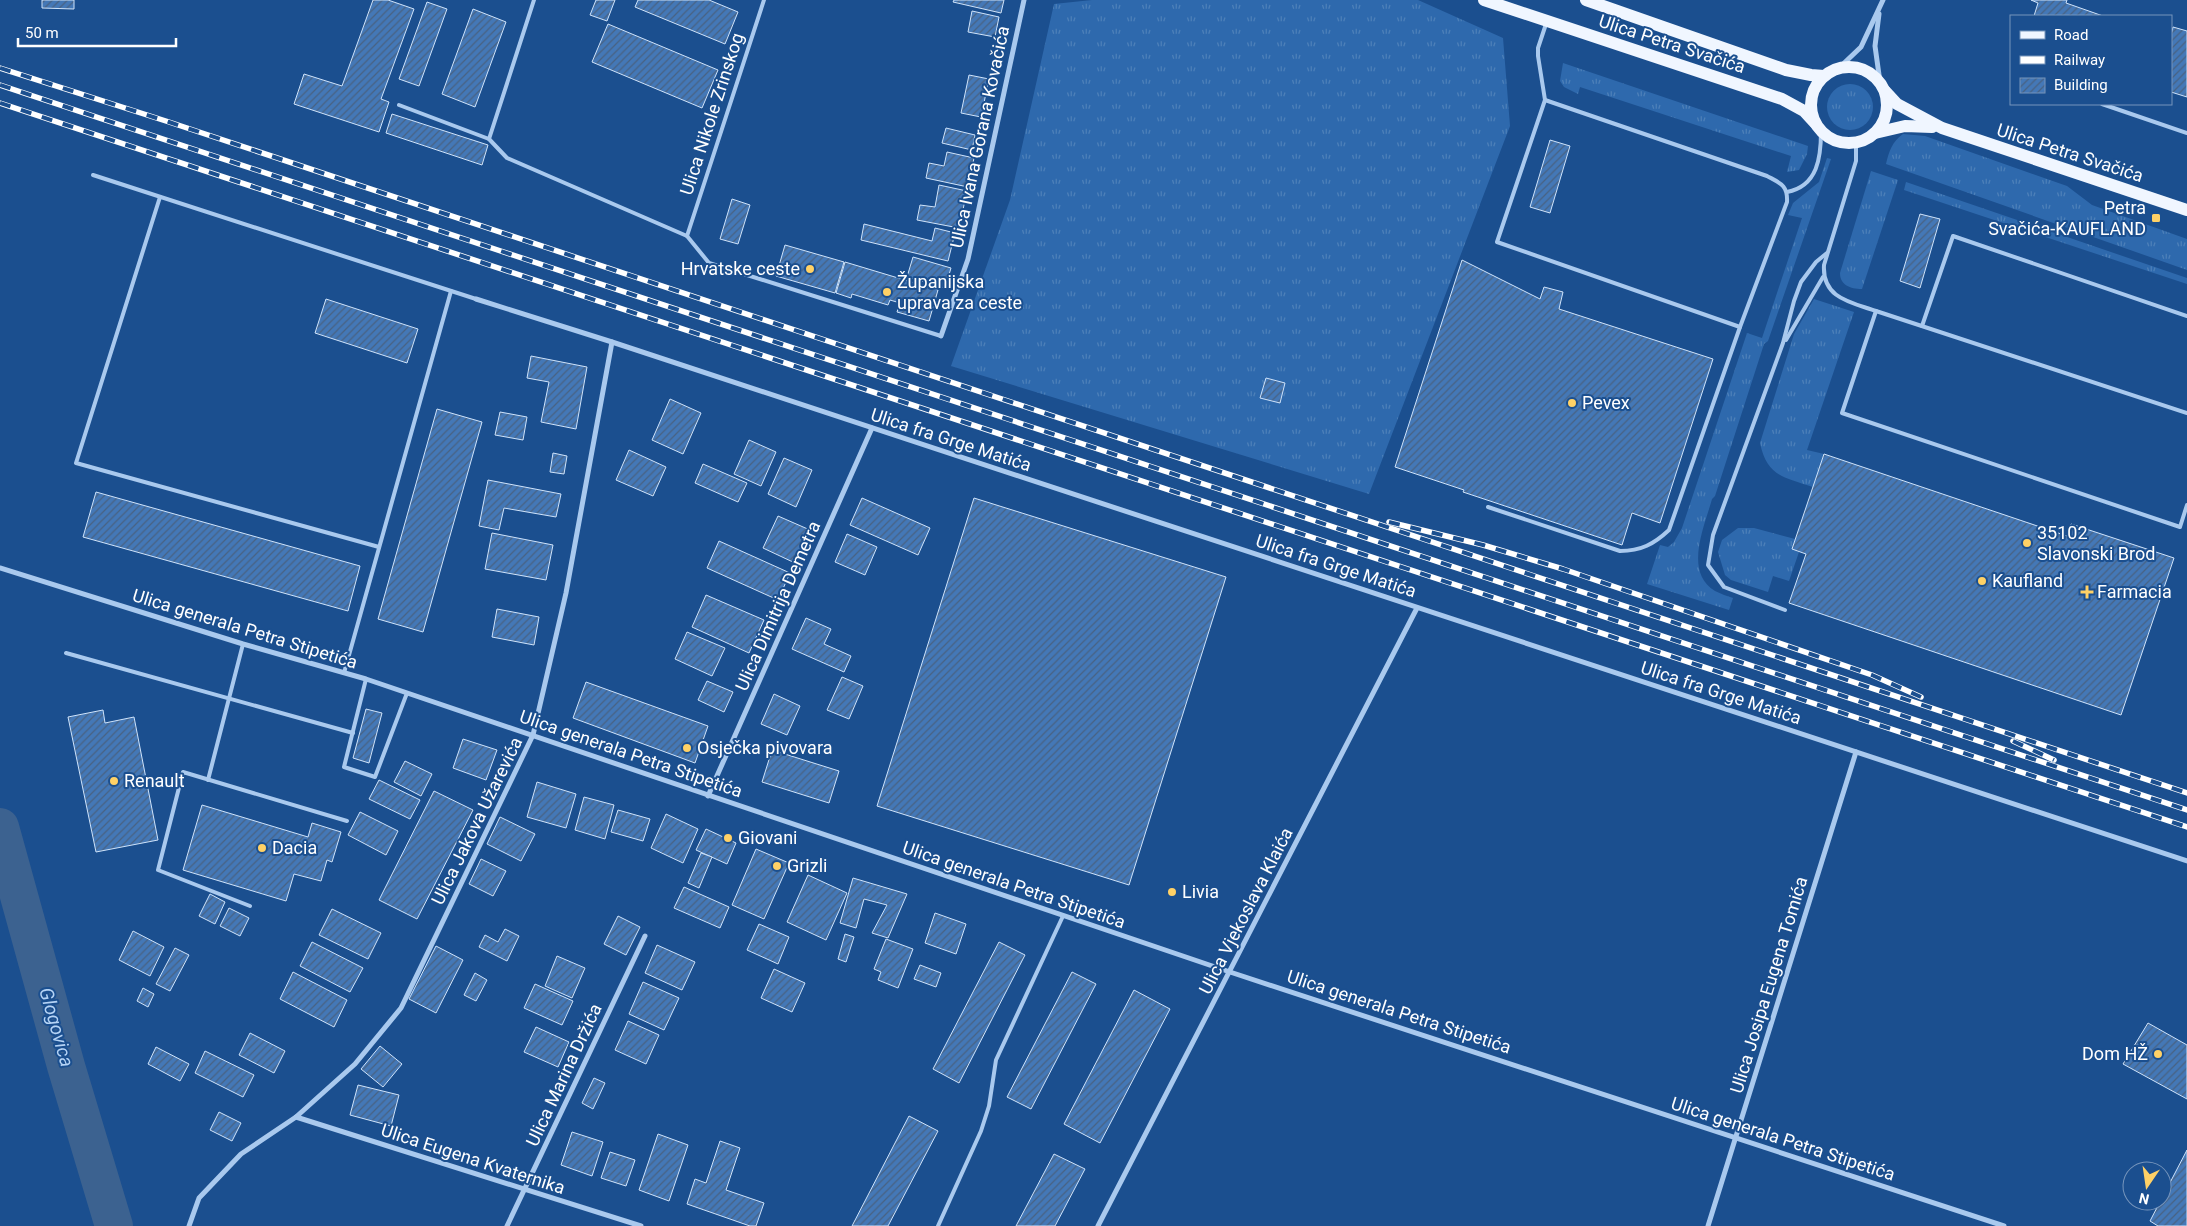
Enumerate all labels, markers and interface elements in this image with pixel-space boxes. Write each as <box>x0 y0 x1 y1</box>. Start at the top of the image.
street label: Ulica Petra Svačića <box>1596 10 1748 77</box>
scale bar <box>18 15 175 47</box>
legend <box>2010 15 2172 105</box>
text: 50 m <box>25 24 59 42</box>
street label: Ulica Ivana Gorana Kovačića <box>946 24 1013 250</box>
text: Road <box>2054 26 2088 44</box>
street label: Ulica Nikole Zrinskog <box>675 30 748 197</box>
text: Railway <box>2054 51 2105 69</box>
text: Building <box>2054 76 2108 94</box>
street label: Ulica Petra Svačića <box>1994 119 2146 186</box>
place label: Petra Svačića-KAUFLAND <box>1988 197 2146 239</box>
marker: Petra Svačića-KAUFLAND <box>2150 212 2162 224</box>
place label: Hrvatske ceste <box>681 258 800 279</box>
marker: Hrvatske ceste <box>804 263 816 275</box>
place label: Županijska uprava za ceste <box>897 271 1022 313</box>
marker: Županijska uprava za ceste <box>881 286 893 298</box>
place label: Pevex <box>1582 392 1630 413</box>
marker: Pevex <box>1566 397 1578 409</box>
street label: Ulica fra Grge Matića <box>868 404 1034 475</box>
street label: Ulica Dimitrija Demetra <box>731 518 824 694</box>
place label: 35102 Slavonski Brod <box>2037 522 2155 564</box>
street label: Ulica fra Grge Matića <box>1253 530 1419 601</box>
marker: 35102 Slavonski Brod <box>2021 537 2033 549</box>
place label: Kaufland <box>1992 570 2063 591</box>
marker: Kaufland <box>1976 575 1988 587</box>
place label: Farmacia <box>2097 581 2172 602</box>
street label: Ulica generala Petra Stipetića <box>130 584 360 673</box>
marker: Farmacia <box>2081 586 2093 598</box>
street label: Ulica fra Grge Matića <box>1638 657 1804 728</box>
street label: Ulica generala Petra Stipetića <box>517 705 745 802</box>
street label: Ulica Jakova Užarevića <box>427 733 526 908</box>
place label: Osječka pivovara <box>697 737 832 758</box>
marker: Osječka pivovara <box>681 742 693 754</box>
place label: Renault <box>124 770 185 791</box>
marker: Renault <box>108 775 120 787</box>
street label: Ulica Vjekoslava Klaića <box>1194 824 1297 998</box>
place label: Giovani <box>738 827 797 848</box>
marker: Giovani <box>722 832 734 844</box>
street label: Ulica generala Petra Stipetića <box>900 836 1128 933</box>
place label: Dacia <box>272 837 317 858</box>
marker: Dacia <box>256 842 268 854</box>
place label: Grizli <box>787 855 827 876</box>
marker: Grizli <box>771 860 783 872</box>
street label: Ulica Josipa Eugena Tomića <box>1726 874 1812 1096</box>
place label: Livia <box>1182 881 1219 902</box>
marker: Livia <box>1166 886 1178 898</box>
street label: Ulica generala Petra Stipetića <box>1285 965 1514 1058</box>
water label: Glogovica <box>34 985 79 1069</box>
street label: Ulica Marina Držića <box>521 1000 606 1149</box>
place label: Dom HŽ <box>2082 1043 2148 1064</box>
marker: Dom HŽ <box>2152 1048 2164 1060</box>
street label: Ulica generala Petra Stipetića <box>1669 1092 1898 1185</box>
street label: Ulica Eugena Kvaternika <box>379 1119 568 1198</box>
north arrow <box>2122 1161 2172 1211</box>
text: N <box>2137 1190 2151 1208</box>

